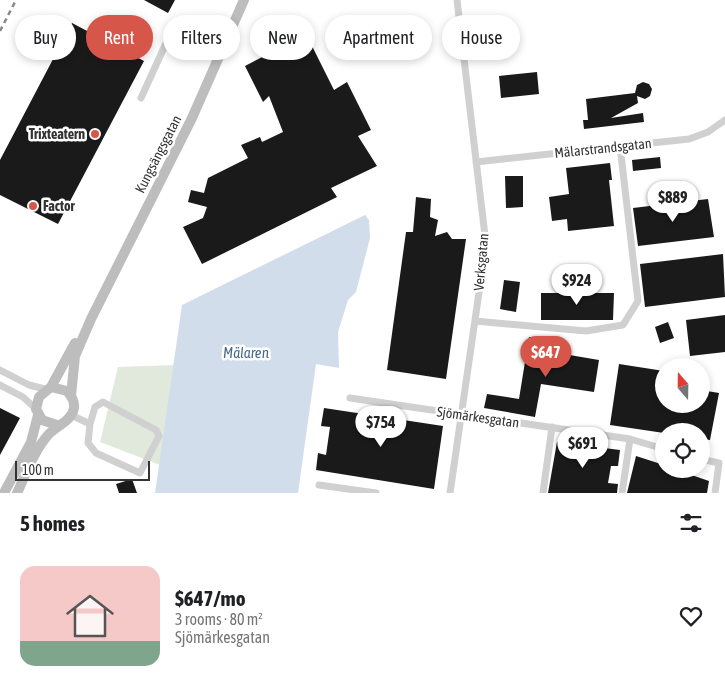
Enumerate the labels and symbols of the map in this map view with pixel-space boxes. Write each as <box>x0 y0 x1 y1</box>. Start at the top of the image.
street label: Kungsängsgatan <box>132 112 184 196</box>
place label: Trixteatern <box>29 126 85 142</box>
marker: Trixteatern <box>89 128 101 140</box>
street label: Mälarstrandsgatan <box>554 135 652 161</box>
pin: $889 <box>643 180 703 223</box>
place label: Factor <box>43 198 76 214</box>
marker: Factor <box>27 200 39 212</box>
street label: Verksgatan <box>471 233 491 291</box>
pin: $924 <box>547 264 607 306</box>
pin: $647 <box>516 336 576 378</box>
water label: Mälaren <box>223 344 269 361</box>
north arrow <box>655 358 710 412</box>
street label: Sjömärkesgatan <box>436 403 520 431</box>
pin: $754 <box>351 406 411 448</box>
pin: $691 <box>553 426 613 469</box>
scale bar <box>15 458 150 481</box>

